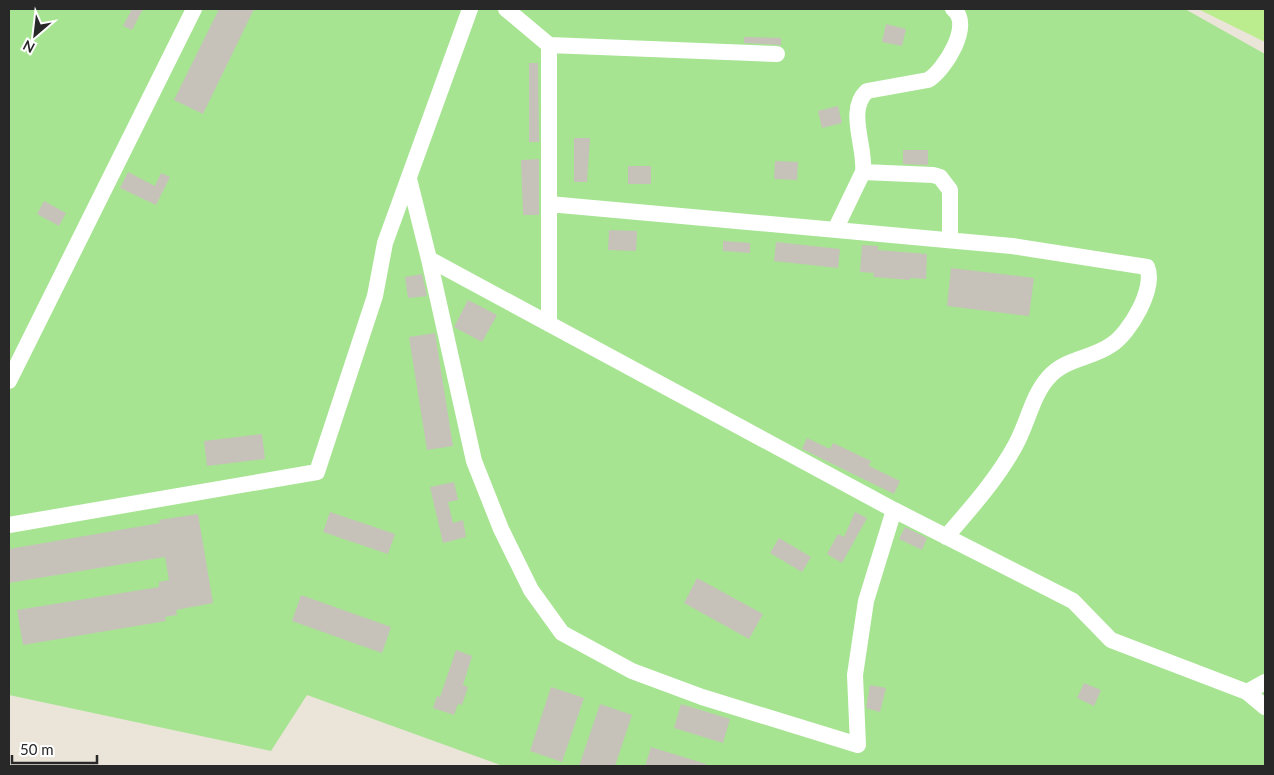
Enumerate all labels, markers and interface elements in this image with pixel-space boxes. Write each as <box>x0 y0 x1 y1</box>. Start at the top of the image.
north arrow <box>10 10 60 60</box>
text: N <box>20 37 37 57</box>
scale bar <box>12 732 98 764</box>
text: 50 m <box>20 740 54 758</box>

